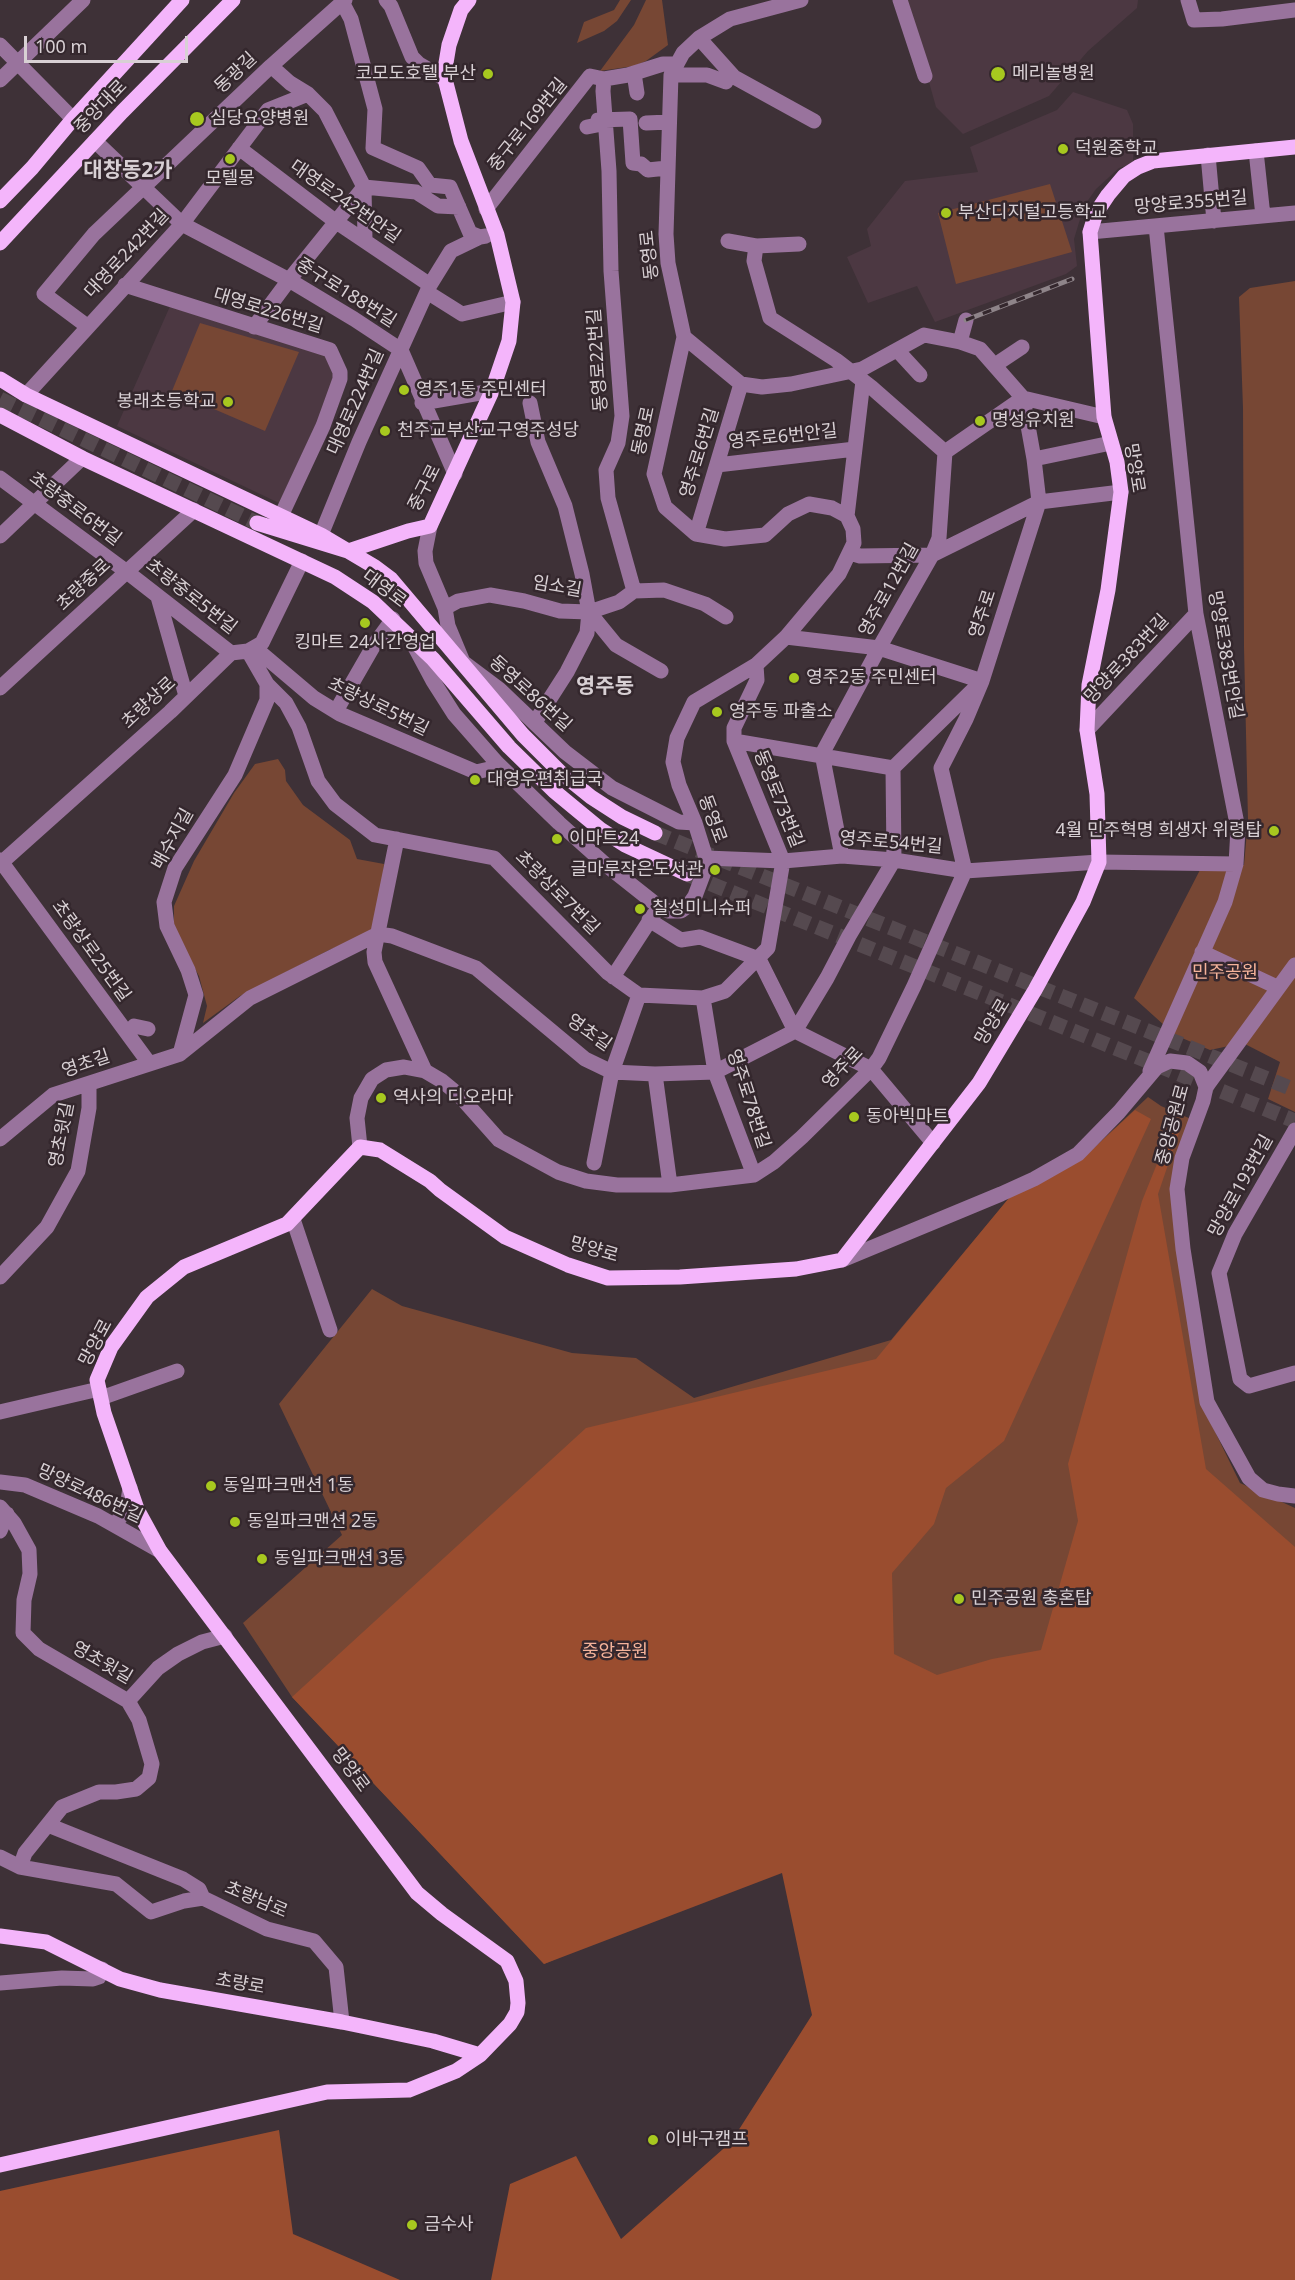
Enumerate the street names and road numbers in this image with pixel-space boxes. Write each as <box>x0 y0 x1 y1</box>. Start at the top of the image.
street label: 동광길 <box>210 48 262 98</box>
street label: 중구로169번길 <box>484 74 572 176</box>
street label: 중앙대로 <box>70 76 132 138</box>
street label: 대영로242번안길 <box>285 156 405 248</box>
street label: 망양로355번길 <box>1133 187 1249 219</box>
street label: 대영로242번길 <box>80 205 174 303</box>
street label: 동영로 <box>637 229 663 281</box>
street label: 중구로188번길 <box>292 254 400 332</box>
street label: 대영로226번길 <box>210 284 326 338</box>
street label: 동영로22번길 <box>584 308 612 412</box>
street label: 대영로224번길 <box>323 346 389 458</box>
street label: 동명로 <box>628 404 660 458</box>
street label: 영주로6번길 <box>676 405 724 501</box>
street label: 영주로6번안길 <box>727 421 839 453</box>
street label: 망양로 <box>1119 442 1149 494</box>
street label: 중구로 <box>404 461 446 515</box>
street label: 초량중로6번길 <box>25 467 125 551</box>
street label: 영주로12번길 <box>854 540 924 640</box>
street label: 초량중로 <box>52 555 116 615</box>
street label: 초량중로5번길 <box>141 555 241 639</box>
street label: 대영로 <box>358 565 410 613</box>
street label: 임소길 <box>531 572 583 602</box>
street label: 영주로 <box>965 587 1001 641</box>
street label: 망양로383번안길 <box>1203 589 1247 721</box>
street label: 망양로383번길 <box>1080 610 1174 708</box>
street label: 동영로86번길 <box>484 651 576 737</box>
street label: 초량상로 <box>117 673 181 733</box>
street label: 초량상로5번길 <box>324 673 432 741</box>
street label: 동영로73번길 <box>749 747 807 851</box>
street label: 동영로 <box>693 792 731 846</box>
street label: 배수지길 <box>147 805 199 873</box>
street label: 영주로54번길 <box>839 828 943 858</box>
street label: 초량상로7번길 <box>511 847 603 939</box>
street label: 초량상로25번길 <box>47 896 135 1006</box>
street label: 망양로 <box>971 995 1015 1049</box>
street label: 영초길 <box>562 1010 616 1056</box>
street label: 영주로 <box>818 1042 868 1094</box>
street label: 영초길 <box>59 1046 113 1082</box>
street label: 영주로78번길 <box>722 1046 774 1152</box>
street label: 중앙공원로 <box>1152 1082 1194 1168</box>
street label: 영초윗길 <box>45 1100 79 1170</box>
street label: 망양로193번길 <box>1204 1131 1278 1241</box>
street label: 망양로 <box>567 1233 621 1267</box>
street label: 망양로 <box>75 1316 117 1370</box>
street label: 망양로486번길 <box>34 1460 146 1528</box>
street label: 영초윗길 <box>68 1637 136 1689</box>
street label: 망양로 <box>326 1744 374 1796</box>
street label: 초량남로 <box>221 1877 291 1923</box>
street label: 초량로 <box>214 1969 266 1999</box>

